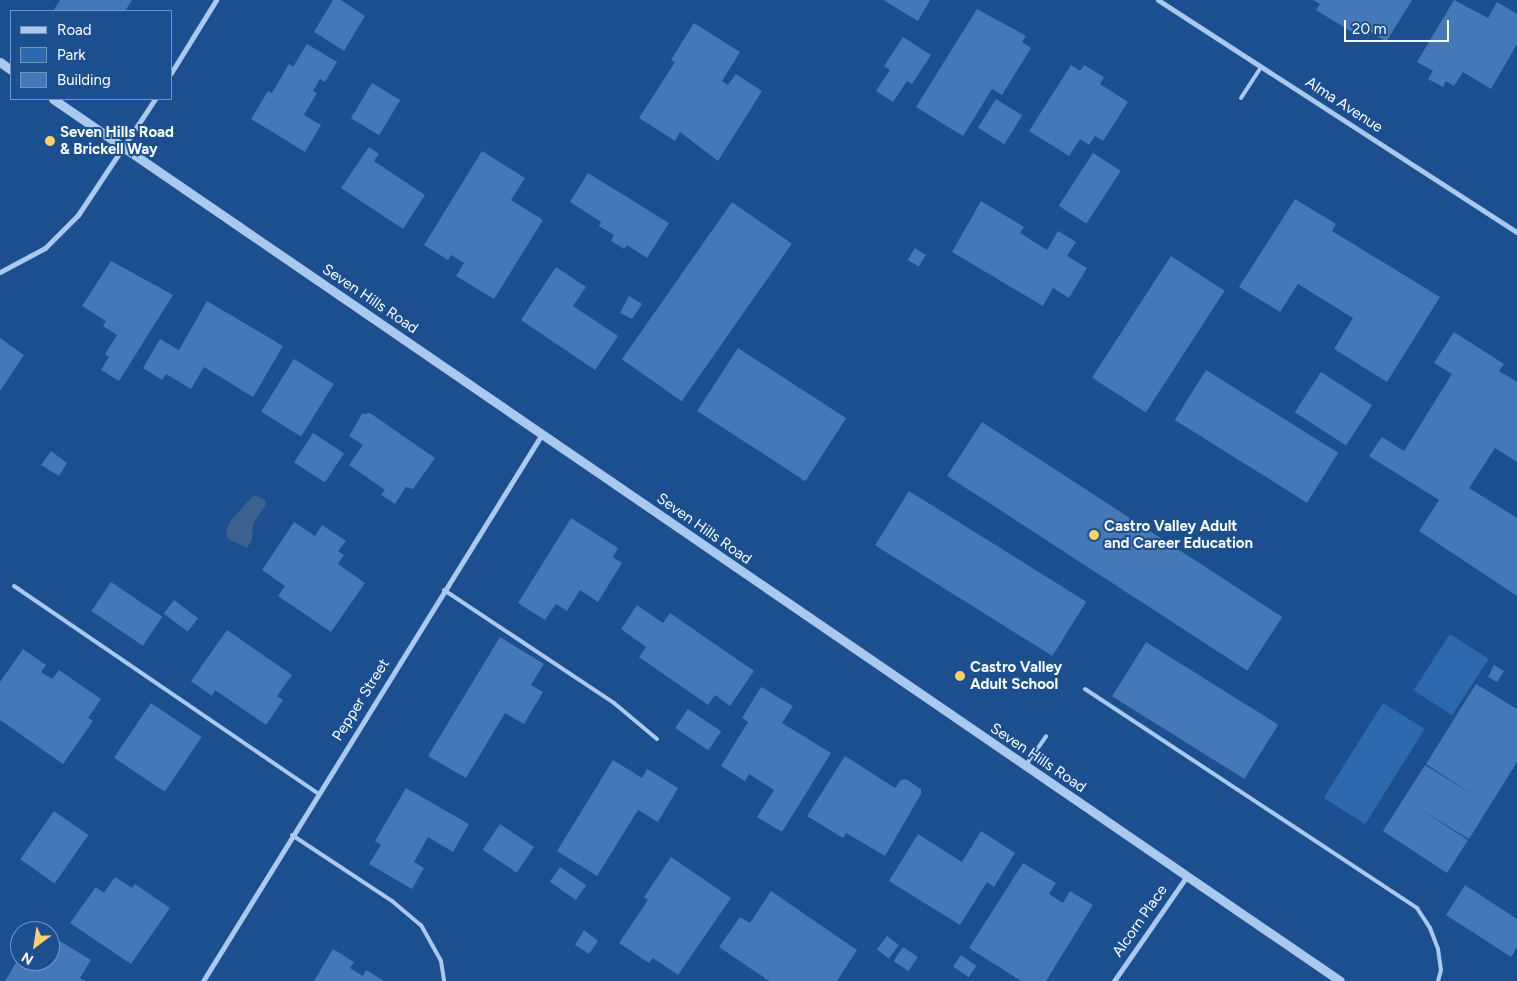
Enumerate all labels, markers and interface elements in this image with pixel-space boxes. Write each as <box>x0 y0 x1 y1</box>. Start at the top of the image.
legend <box>10 10 172 100</box>
scale bar <box>1347 10 1452 42</box>
text: 20 m <box>1352 20 1386 38</box>
text: Road <box>57 21 92 39</box>
text: Park <box>57 46 86 64</box>
text: Building <box>57 71 111 89</box>
street label: Alma Avenue <box>1302 73 1386 137</box>
place label: Seven Hills Road & Brickell Way <box>60 123 174 158</box>
marker: Seven Hills Road & Brickell Way <box>44 135 56 147</box>
street label: Seven Hills Road <box>319 260 421 338</box>
street label: Seven Hills Road <box>653 490 755 568</box>
place label: Castro Valley Adult and Career Education <box>1104 517 1253 552</box>
marker: Castro Valley Adult and Career Education <box>1088 529 1100 541</box>
street label: Pepper Street <box>329 656 393 744</box>
place label: Castro Valley Adult School <box>970 658 1062 693</box>
marker: Castro Valley Adult School <box>954 670 966 682</box>
street label: Seven Hills Road <box>987 719 1089 797</box>
street label: Alcorn Place <box>1109 882 1171 960</box>
north arrow <box>10 921 60 971</box>
text: N <box>19 948 37 969</box>

